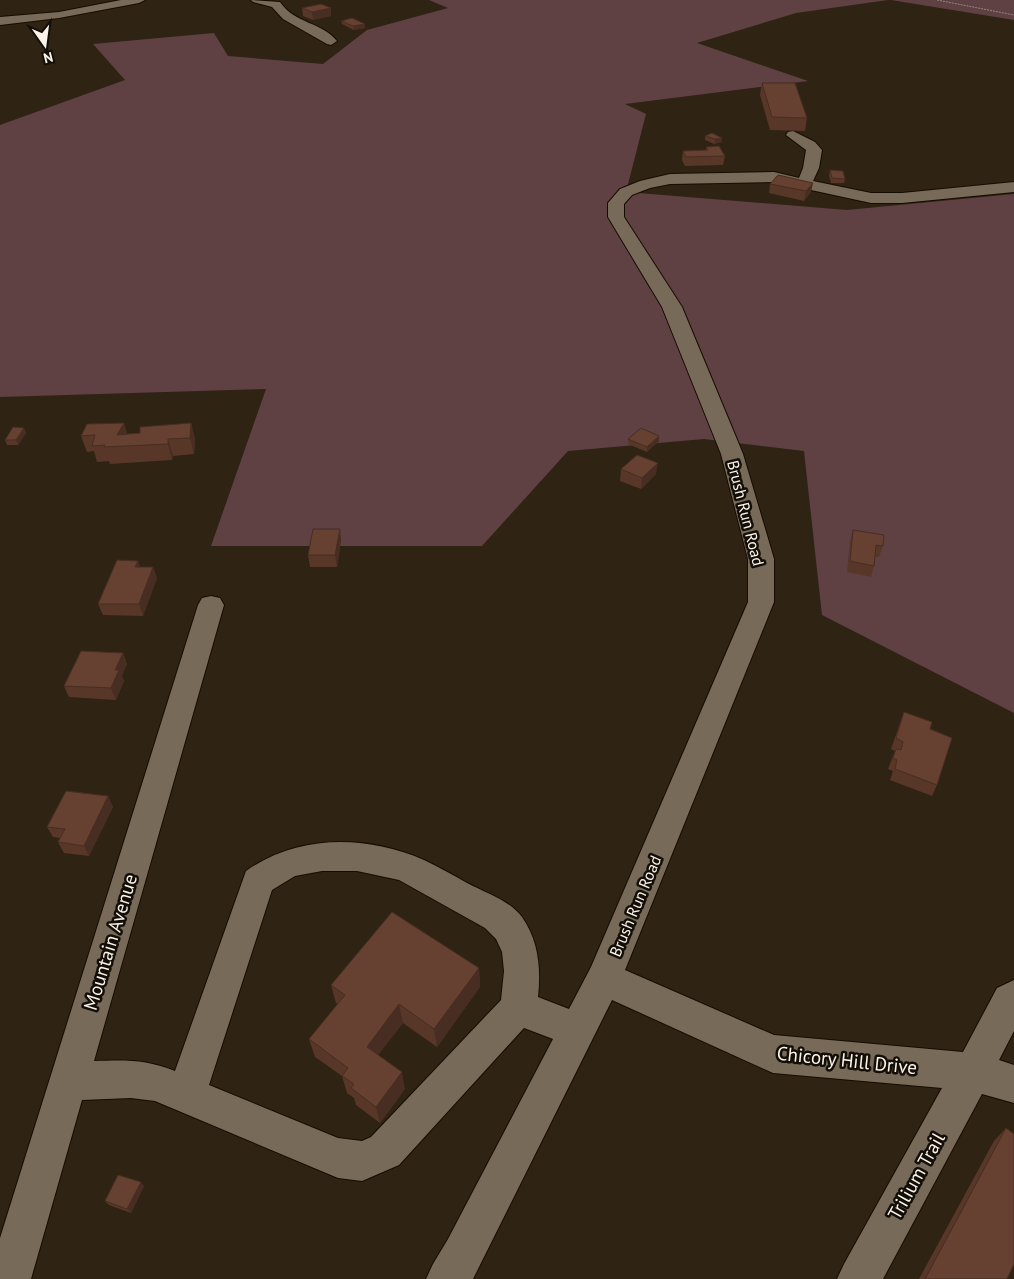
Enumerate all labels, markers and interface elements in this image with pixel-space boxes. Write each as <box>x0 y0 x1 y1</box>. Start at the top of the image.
north arrow <box>20 20 70 70</box>
text: N <box>42 48 55 67</box>
street label: Brush Run Road <box>723 458 769 568</box>
street label: Brush Run Road <box>605 852 665 960</box>
street label: Mountain Avenue <box>78 871 142 1013</box>
street label: Chicory Hill Drive <box>776 1041 918 1079</box>
street label: Trilium Trail <box>882 1128 950 1224</box>

